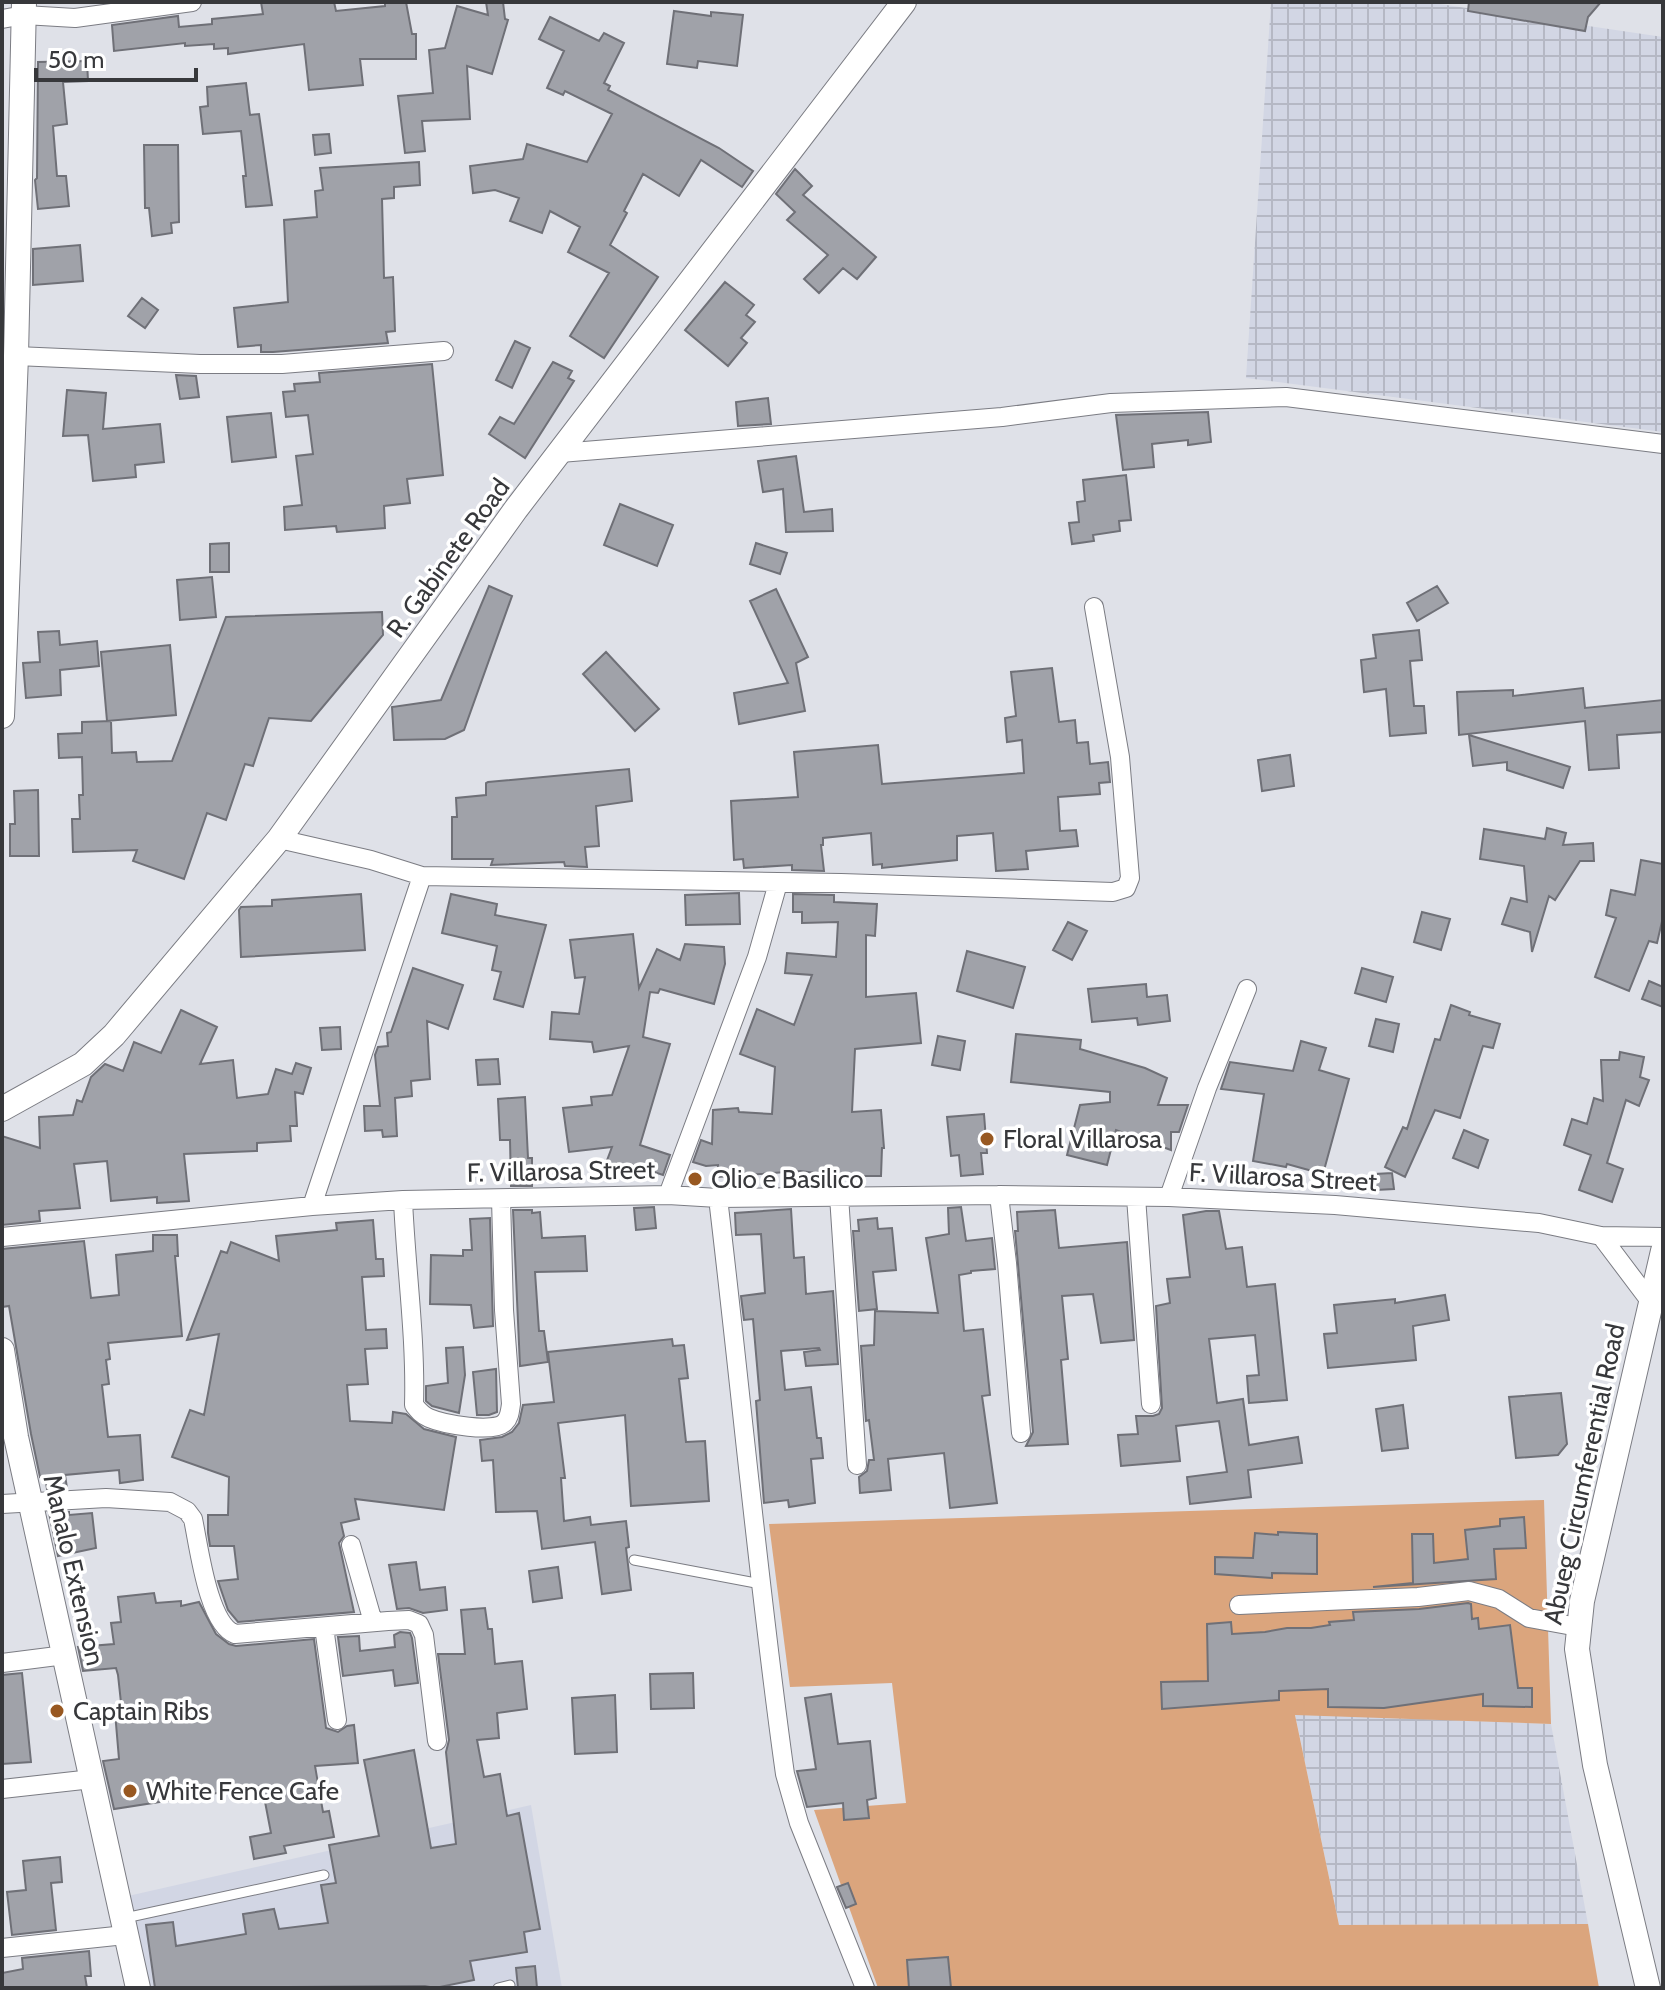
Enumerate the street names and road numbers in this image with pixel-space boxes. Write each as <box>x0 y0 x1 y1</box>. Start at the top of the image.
street label: R. Gabinete Road <box>380 472 516 644</box>
street label: F. Villarosa Street <box>467 1153 656 1189</box>
street label: F. Villarosa Street <box>1188 1156 1378 1198</box>
street label: Abueg Circumferential Road <box>1536 1321 1632 1627</box>
street label: Manalo Extension <box>36 1471 112 1669</box>

